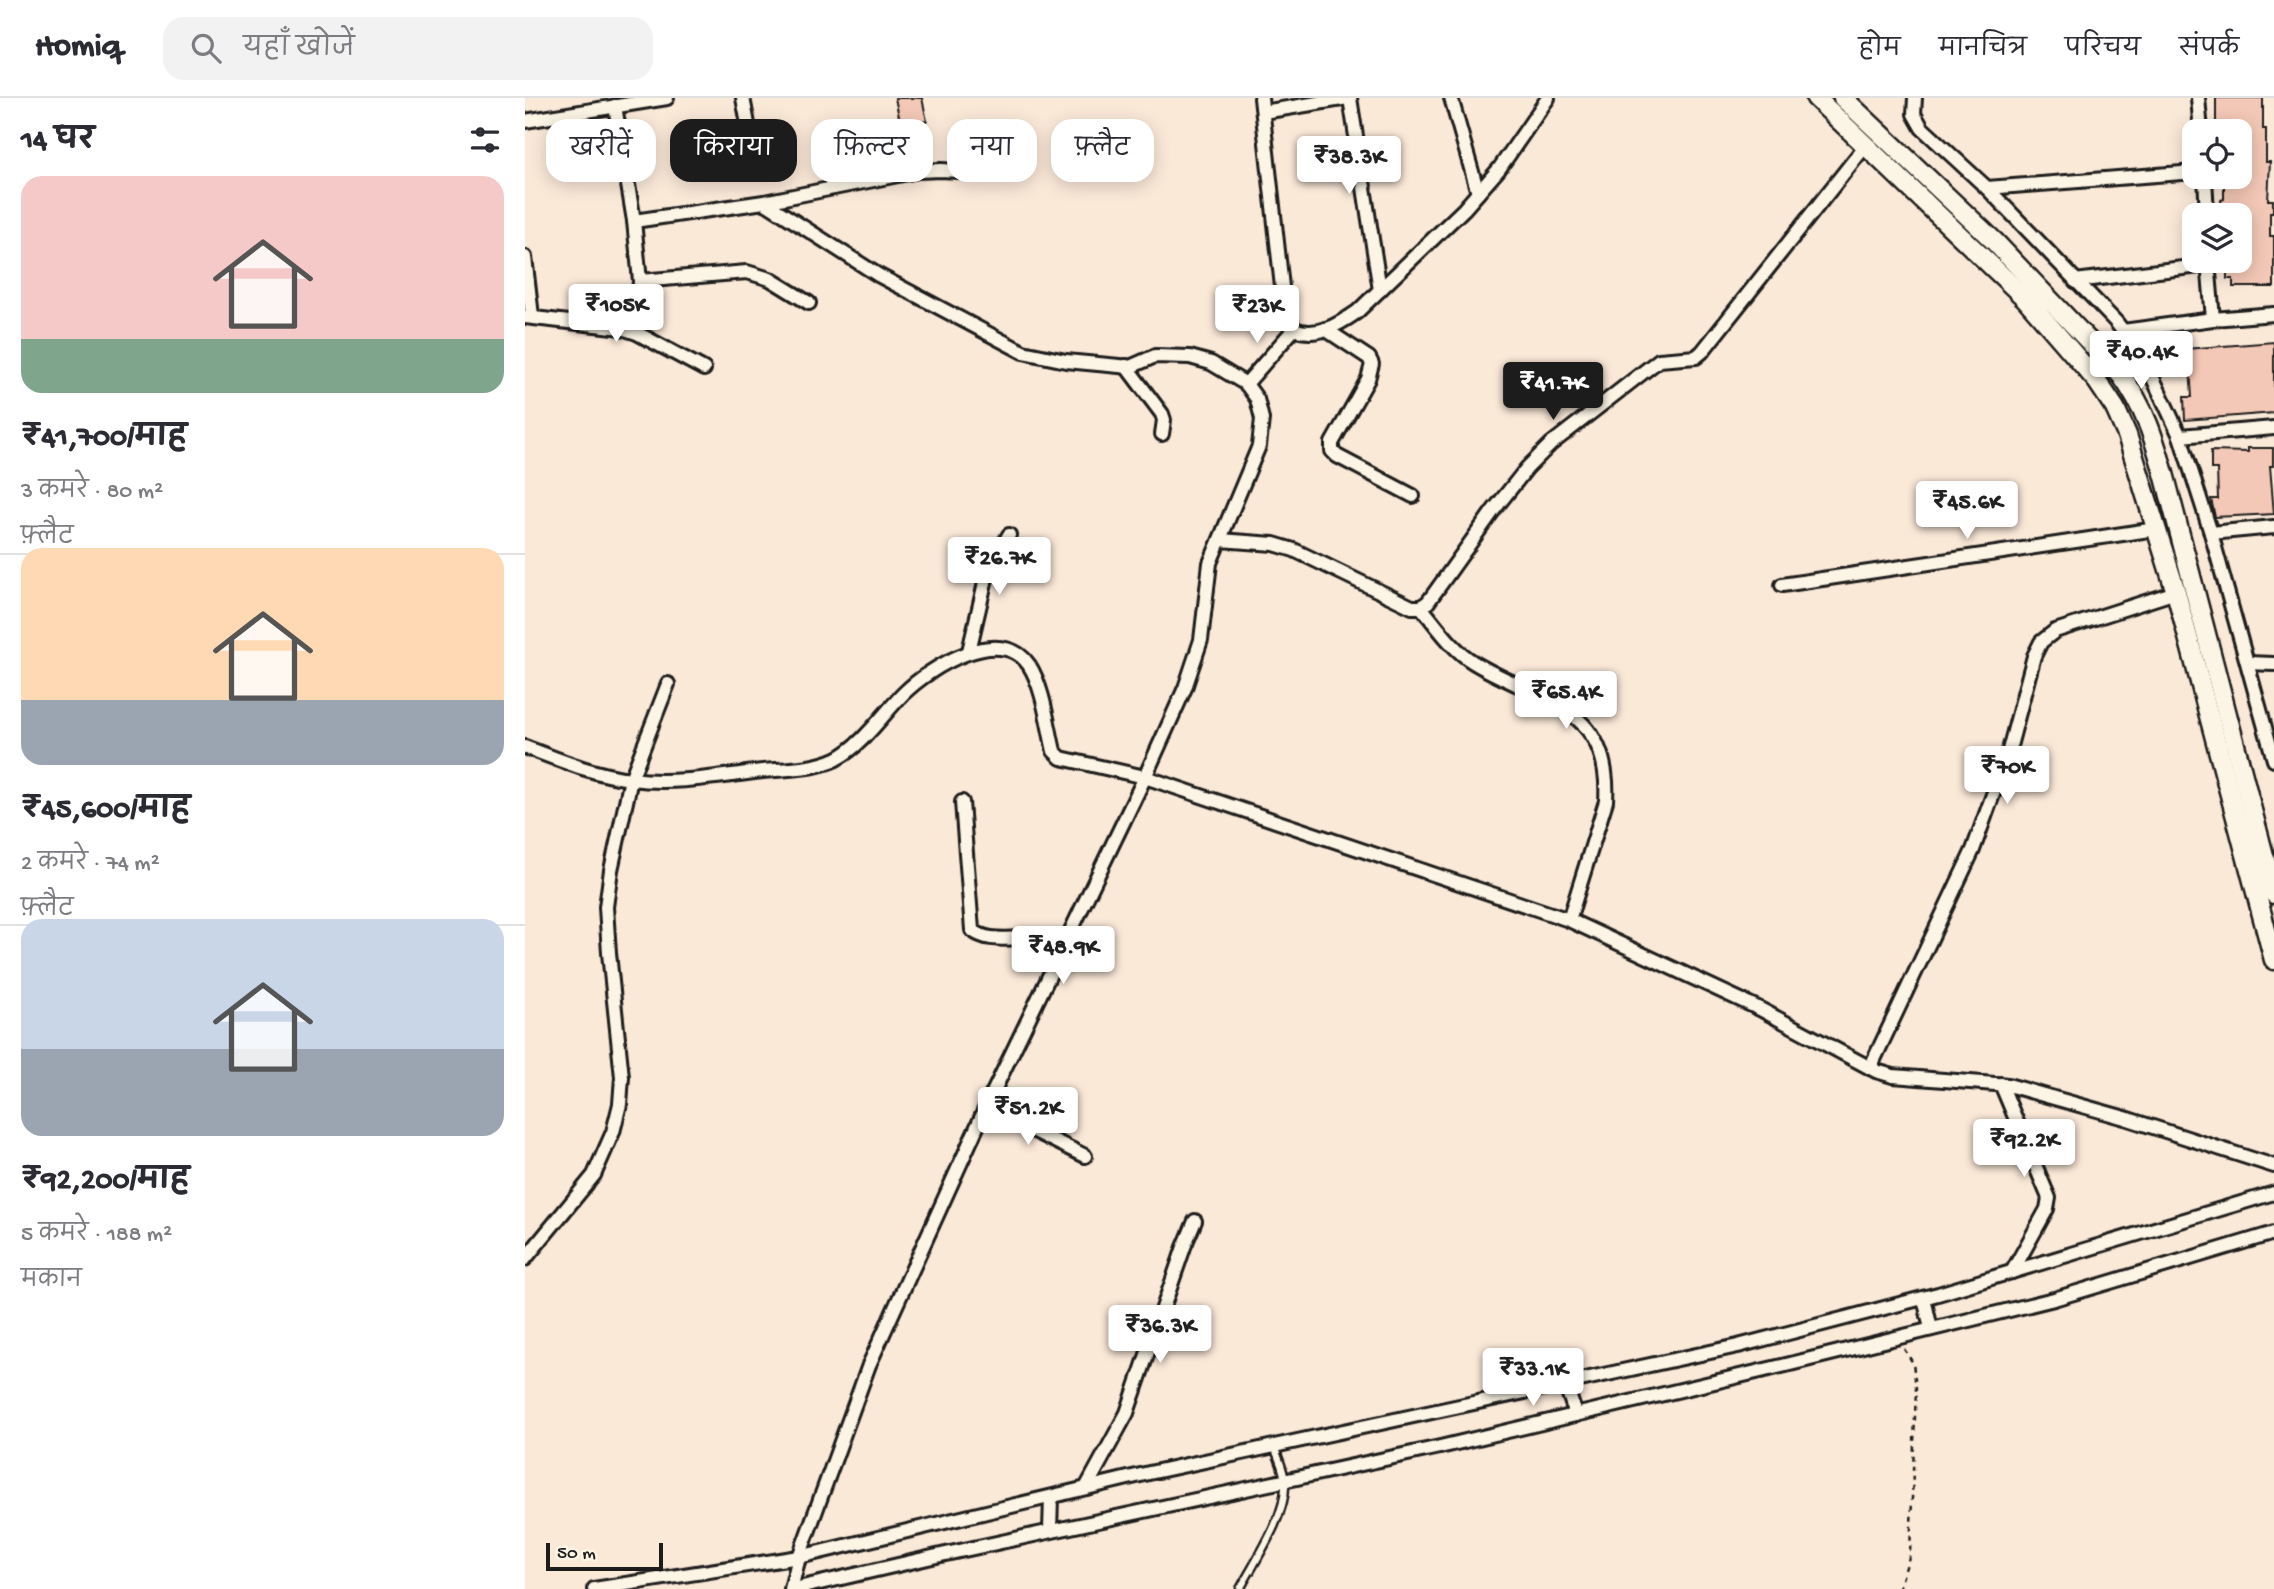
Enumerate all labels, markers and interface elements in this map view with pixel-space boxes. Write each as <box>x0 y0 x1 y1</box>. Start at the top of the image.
search box <box>163 17 653 80</box>
text: Homiq <box>35 29 121 67</box>
icon: search <box>187 29 225 67</box>
text: यहाँ खोजें <box>243 35 355 66</box>
text: होम <box>1858 36 1901 65</box>
text: मानचित्र <box>1939 36 2027 65</box>
text: परिचय <box>2065 36 2141 65</box>
text: संपर्क <box>2179 36 2239 65</box>
chip: खरीदें <box>546 119 656 182</box>
chip: किराया <box>670 119 797 182</box>
chip: फ़िल्टर <box>811 119 933 182</box>
chip: नया <box>947 119 1037 182</box>
chip: फ़्लैट <box>1051 119 1154 182</box>
map controls <box>2182 119 2252 273</box>
button: locate <box>2182 119 2252 189</box>
icon: filters <box>466 121 504 159</box>
text: 14 घर <box>21 125 94 160</box>
pin: ₹38.3K <box>1292 136 1406 196</box>
text: ₹38.3K <box>1313 145 1385 172</box>
button: layers <box>2182 203 2252 273</box>
icon: home <box>200 221 326 347</box>
pin: ₹105K <box>567 285 665 344</box>
pin: ₹23K <box>1216 286 1298 345</box>
text: ₹105K <box>585 293 647 320</box>
text: ₹23K <box>1231 294 1283 321</box>
pin: ₹40.4K <box>2084 331 2198 391</box>
text: ₹40.4K <box>2106 340 2176 367</box>
pin: ₹41.7K <box>1496 362 1610 422</box>
text: ₹41.7K <box>1519 371 1587 398</box>
text: ₹41,700/माह <box>21 422 187 457</box>
text: 3 कमरे · 80 m² <box>21 479 163 506</box>
pin: ₹45.6K <box>1910 482 2024 541</box>
text: ₹45.6K <box>1932 490 2002 517</box>
text: फ़्लैट <box>21 525 73 552</box>
pin: ₹26.7K <box>942 538 1056 597</box>
text: ₹26.7K <box>964 546 1034 573</box>
icon: home <box>200 593 326 719</box>
pin: ₹65.4K <box>1509 672 1623 731</box>
text: ₹65.4K <box>1531 680 1601 707</box>
pin: ₹70K <box>1966 746 2048 806</box>
text: ₹70K <box>1980 755 2034 782</box>
text: ₹45,600/माह <box>21 794 190 829</box>
text: 2 कमरे · 74 m² <box>21 851 160 878</box>
text: फ़्लैट <box>21 897 73 924</box>
pin: ₹48.9K <box>1006 926 1120 986</box>
text: ₹48.9K <box>1028 935 1098 962</box>
icon: home <box>200 964 326 1090</box>
pin: ₹51.2K <box>971 1088 1085 1147</box>
text: ₹51.2K <box>994 1096 1062 1123</box>
pin: ₹92.2K <box>1967 1119 2081 1179</box>
text: ₹92.2K <box>1989 1128 2059 1155</box>
text: ₹92,200/माह <box>21 1165 189 1200</box>
text: 5 कमरे · 188 m² <box>21 1222 172 1249</box>
text: मकान <box>21 1268 82 1295</box>
pin: ₹36.3K <box>1103 1306 1217 1365</box>
text: ₹36.3K <box>1124 1314 1196 1341</box>
pin: ₹33.1K <box>1476 1348 1590 1408</box>
text: ₹33.1K <box>1499 1357 1567 1384</box>
scale bar <box>546 1540 663 1572</box>
text: 50 m <box>557 1543 596 1566</box>

